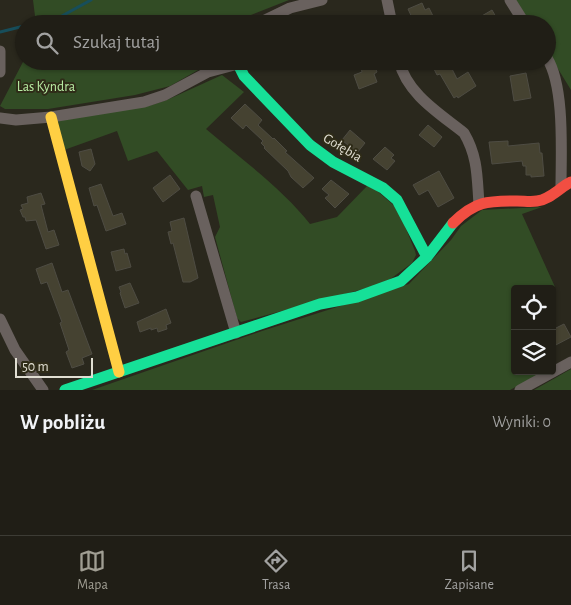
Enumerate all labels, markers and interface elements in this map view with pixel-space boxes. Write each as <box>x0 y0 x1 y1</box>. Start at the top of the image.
search box <box>15 15 556 70</box>
icon: search <box>33 29 61 57</box>
text: Szukaj tutaj <box>73 33 160 52</box>
park label: Las Kyndra <box>17 80 76 94</box>
street label: Gołębia <box>321 131 365 165</box>
map controls <box>511 285 556 375</box>
button: locate <box>511 285 556 330</box>
button: layers <box>511 330 556 375</box>
scale bar <box>15 355 92 378</box>
text: 50 m <box>22 360 49 374</box>
text: W pobliżu <box>20 412 105 433</box>
text: Wyniki: 0 <box>492 414 551 430</box>
tab: Mapa <box>77 547 108 594</box>
tab: Trasa <box>262 547 290 594</box>
tab: Zapisane <box>444 547 494 594</box>

